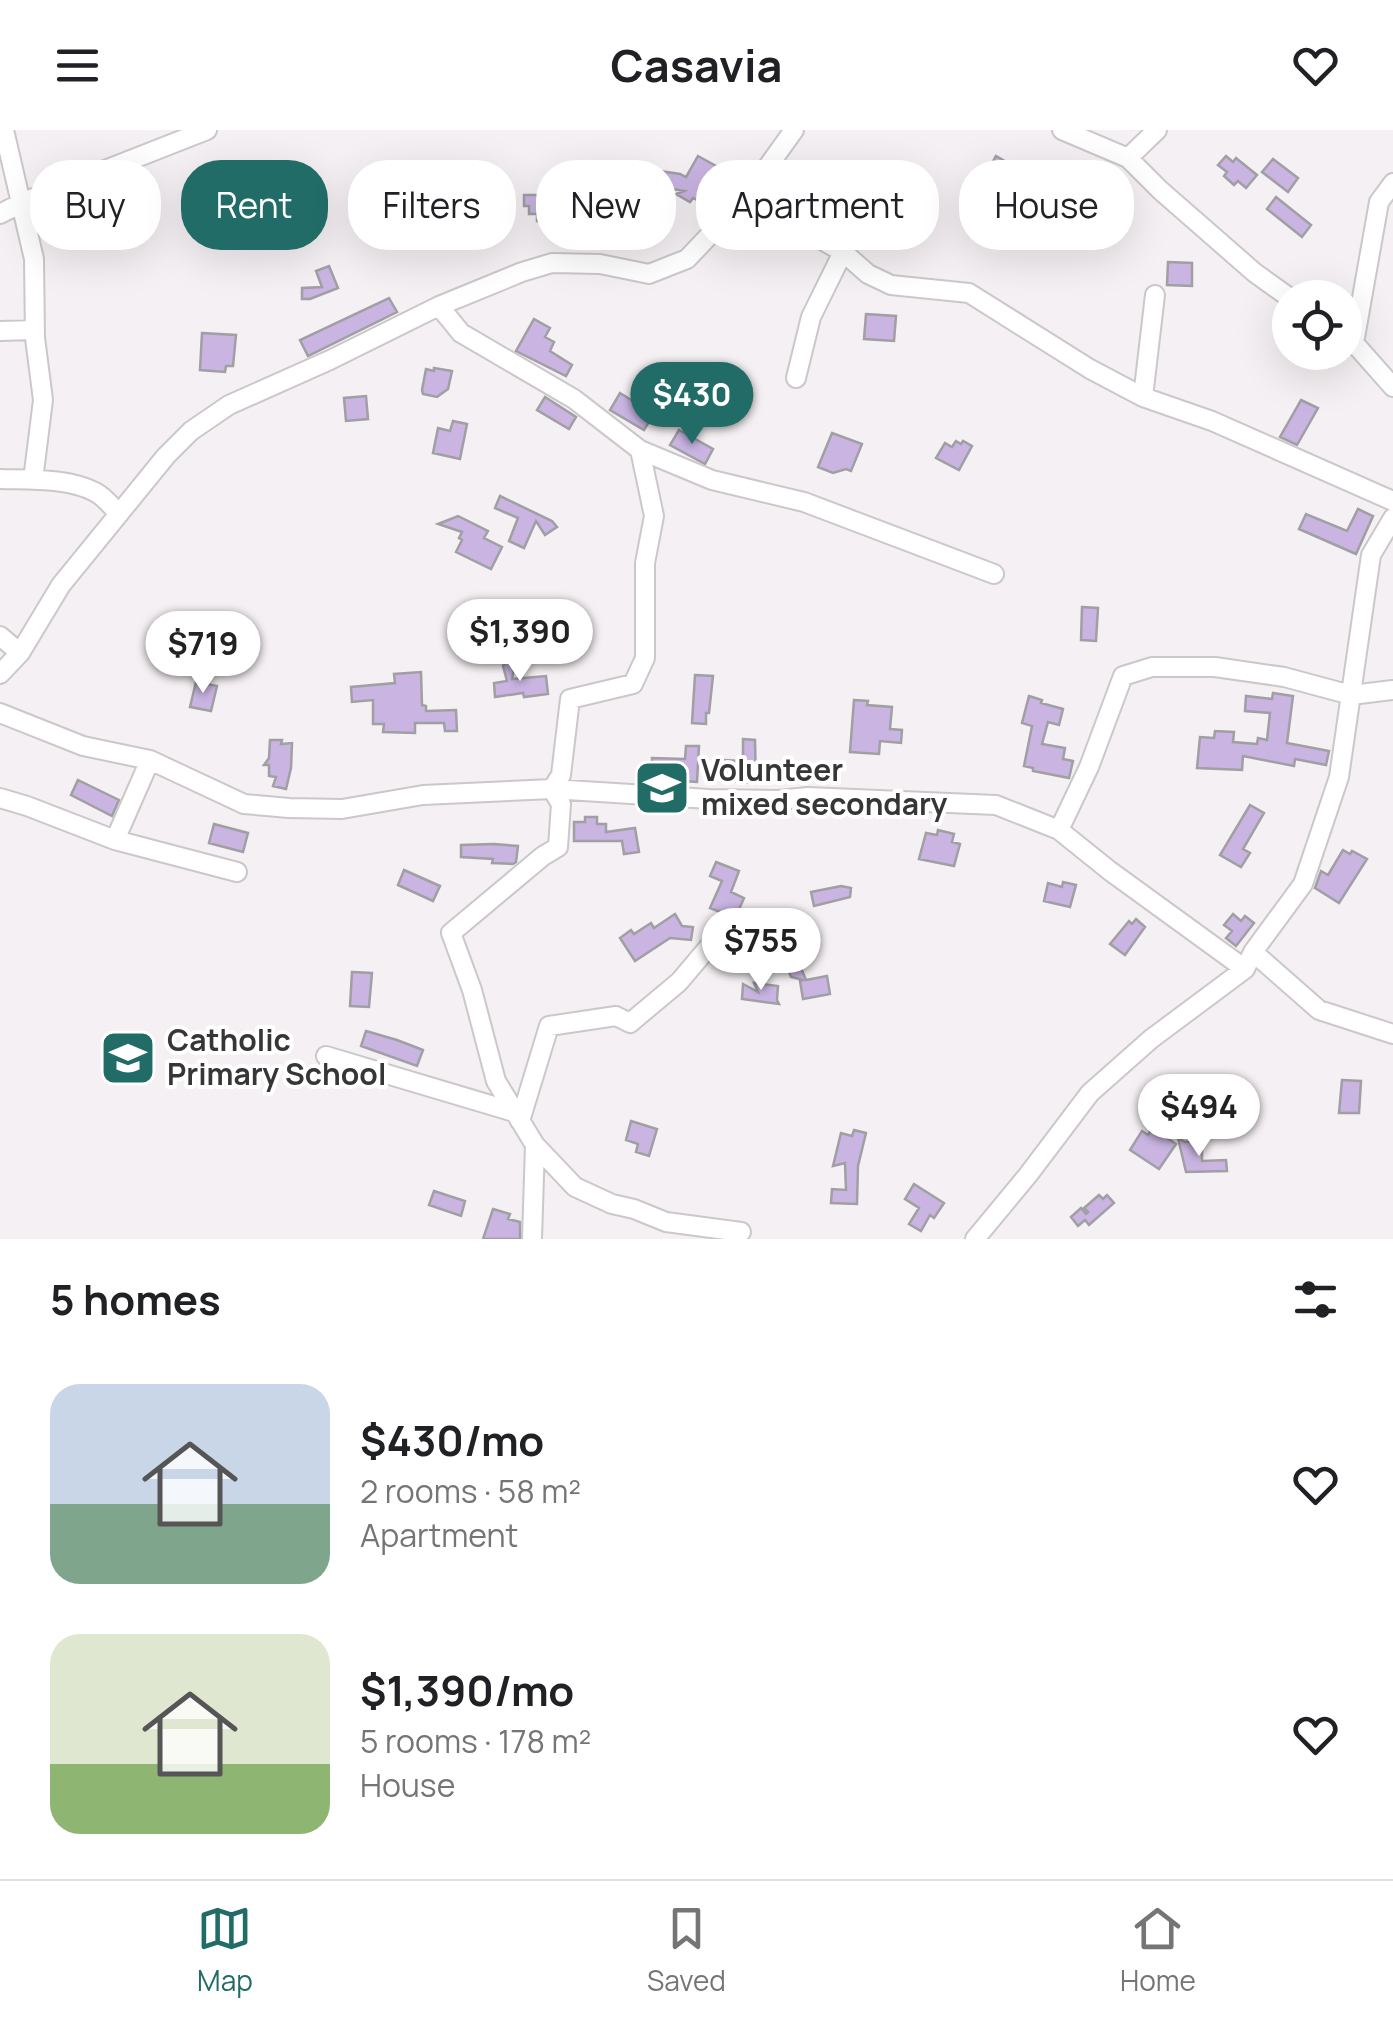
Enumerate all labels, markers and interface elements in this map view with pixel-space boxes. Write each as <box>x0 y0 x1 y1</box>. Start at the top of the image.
text: Casavia <box>611 34 782 96</box>
icon: menu <box>50 38 105 93</box>
icon: heart <box>1288 38 1343 93</box>
chip: Buy <box>30 160 161 250</box>
chip: Rent <box>181 160 328 250</box>
chip: Filters <box>348 160 516 250</box>
chip: New <box>536 160 676 250</box>
chip: Apartment <box>696 160 939 250</box>
chip: House <box>959 160 1134 250</box>
map controls <box>1272 280 1362 370</box>
button: locate <box>1272 280 1362 370</box>
pin: $430 <box>633 362 751 447</box>
text: $430 <box>652 372 732 416</box>
pin: $1,390 <box>439 599 601 684</box>
text: $1,390 <box>469 609 571 653</box>
pin: $719 <box>144 611 262 696</box>
text: $719 <box>167 621 239 665</box>
place label: Volunteer mixed secondary <box>701 749 947 824</box>
school or university icon: Volunteer mixed secondary <box>632 758 692 818</box>
pin: $755 <box>702 908 820 993</box>
text: $755 <box>724 918 798 962</box>
place label: Catholic Primary School <box>167 1019 386 1094</box>
school or university icon: Catholic Primary School <box>98 1028 158 1088</box>
pin: $494 <box>1140 1074 1258 1159</box>
text: $494 <box>1160 1084 1238 1128</box>
text: 5 homes <box>50 1270 221 1328</box>
icon: filters <box>1288 1272 1343 1327</box>
text: $430/mo <box>360 1411 544 1469</box>
icon: home <box>130 1424 250 1544</box>
icon: heart <box>1288 1457 1343 1512</box>
text: 2 rooms · 58 m² <box>360 1469 581 1513</box>
text: Apartment <box>360 1513 518 1557</box>
text: $1,390/mo <box>360 1661 574 1719</box>
icon: home <box>130 1674 250 1794</box>
icon: heart <box>1288 1707 1343 1762</box>
text: 5 rooms · 178 m² <box>360 1719 591 1763</box>
text: House <box>360 1763 455 1807</box>
tab: Map <box>197 1901 253 1999</box>
tab: Saved <box>647 1901 726 1999</box>
tab: Home <box>1120 1901 1196 1999</box>

